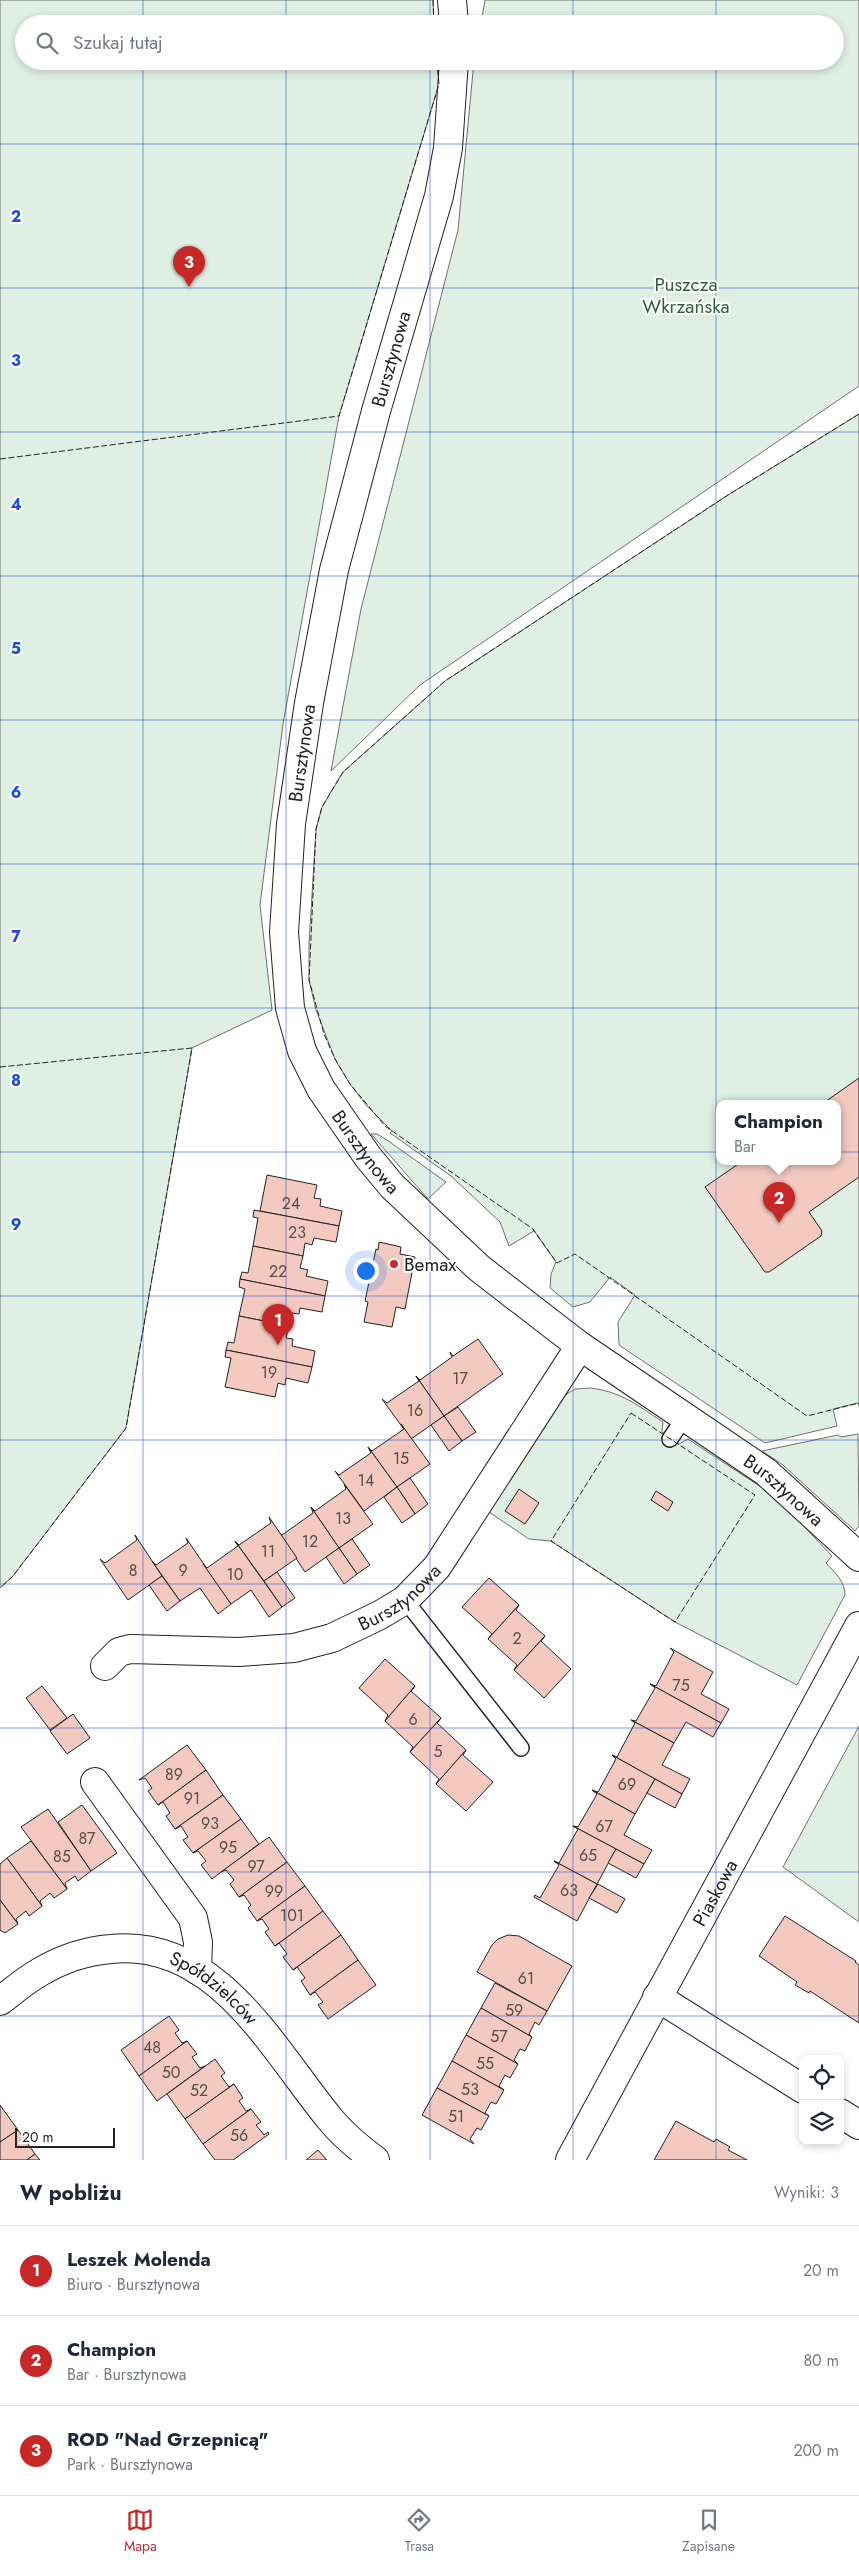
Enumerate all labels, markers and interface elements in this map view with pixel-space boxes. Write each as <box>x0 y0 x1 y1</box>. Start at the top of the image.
search box <box>15 15 844 70</box>
icon: search <box>33 29 61 57</box>
text: Szukaj tutaj <box>73 29 163 56</box>
text: 2 <box>11 205 21 228</box>
pin: 3 <box>173 246 205 287</box>
park label: Puszcza Wkrzańska <box>642 271 730 320</box>
street label: Bursztynowa <box>364 308 418 410</box>
text: 3 <box>11 349 21 372</box>
text: 4 <box>10 493 22 516</box>
text: 5 <box>11 637 21 660</box>
street label: Bursztynowa <box>282 702 322 804</box>
text: 6 <box>11 781 21 804</box>
text: 7 <box>11 925 21 948</box>
text: 8 <box>11 1069 21 1092</box>
popup <box>716 1100 841 1165</box>
street label: Bursztynowa <box>326 1104 406 1200</box>
text: Champion <box>734 1108 823 1135</box>
text: Bar <box>734 1135 756 1158</box>
pin: 2 <box>763 1182 795 1223</box>
house number: 24 <box>282 1192 300 1215</box>
text: 9 <box>11 1213 21 1236</box>
house number: 23 <box>288 1221 306 1244</box>
place label: Bemax <box>404 1251 456 1278</box>
your location <box>353 1258 379 1284</box>
marker: Bemax <box>388 1258 400 1270</box>
house number: 22 <box>269 1260 287 1283</box>
pin: 1 <box>262 1304 294 1345</box>
house number: 19 <box>261 1361 277 1384</box>
house number: 17 <box>452 1367 468 1390</box>
house number: 16 <box>407 1399 423 1422</box>
house number: 15 <box>393 1447 409 1470</box>
street label: Bursztynowa <box>738 1447 830 1532</box>
house number: 14 <box>358 1469 374 1492</box>
house number: 13 <box>335 1507 351 1530</box>
house number: 12 <box>302 1530 318 1553</box>
house number: 11 <box>261 1540 275 1563</box>
street label: Bursztynowa <box>353 1557 447 1637</box>
house number: 8 <box>129 1559 137 1582</box>
house number: 9 <box>178 1559 188 1582</box>
house number: 10 <box>227 1563 243 1586</box>
house number: 2 <box>512 1627 522 1650</box>
house number: 75 <box>672 1674 690 1697</box>
house number: 6 <box>408 1708 418 1731</box>
house number: 5 <box>433 1740 443 1763</box>
house number: 89 <box>165 1763 183 1786</box>
house number: 69 <box>618 1773 636 1796</box>
house number: 91 <box>184 1787 200 1810</box>
house number: 93 <box>201 1812 219 1835</box>
house number: 67 <box>595 1815 613 1838</box>
house number: 87 <box>79 1827 96 1850</box>
house number: 95 <box>219 1836 237 1859</box>
house number: 65 <box>579 1844 597 1867</box>
house number: 85 <box>53 1845 71 1868</box>
street label: Piaskowa <box>686 1854 744 1931</box>
house number: 97 <box>247 1855 265 1878</box>
house number: 63 <box>560 1879 578 1902</box>
house number: 99 <box>265 1880 283 1903</box>
house number: 101 <box>280 1904 304 1927</box>
street label: Spółdzielców <box>166 1944 265 2030</box>
house number: 61 <box>518 1967 534 1990</box>
house number: 59 <box>505 1999 523 2022</box>
house number: 57 <box>490 2025 508 2048</box>
house number: 48 <box>143 2036 161 2059</box>
house number: 55 <box>476 2052 494 2075</box>
map controls <box>799 2055 844 2145</box>
button: locate <box>799 2055 844 2100</box>
house number: 50 <box>162 2061 180 2084</box>
house number: 53 <box>461 2078 479 2101</box>
house number: 52 <box>190 2079 208 2102</box>
button: layers <box>799 2100 844 2145</box>
house number: 51 <box>448 2105 464 2128</box>
house number: 56 <box>230 2124 248 2147</box>
scale bar <box>15 2125 115 2148</box>
text: 20 m <box>22 2127 54 2147</box>
text: W pobliżu <box>20 2178 121 2208</box>
text: Wyniki: 3 <box>774 2181 839 2204</box>
text: Leszek Molenda <box>67 2246 211 2273</box>
text: 1 <box>32 2259 40 2282</box>
text: 20 m <box>803 2259 839 2282</box>
text: Biuro · Bursztynowa <box>67 2273 200 2296</box>
text: Champion <box>67 2336 156 2363</box>
text: 2 <box>31 2349 41 2372</box>
text: 80 m <box>803 2349 839 2372</box>
text: Bar · Bursztynowa <box>67 2363 187 2386</box>
text: ROD "Nad Grzepnicą" <box>67 2426 268 2453</box>
text: 3 <box>31 2439 41 2462</box>
text: 200 m <box>793 2439 839 2462</box>
text: Park · Bursztynowa <box>67 2453 193 2476</box>
tab: Mapa <box>124 2506 157 2556</box>
tab: Trasa <box>405 2506 434 2556</box>
tab: Zapisane <box>682 2506 735 2556</box>

